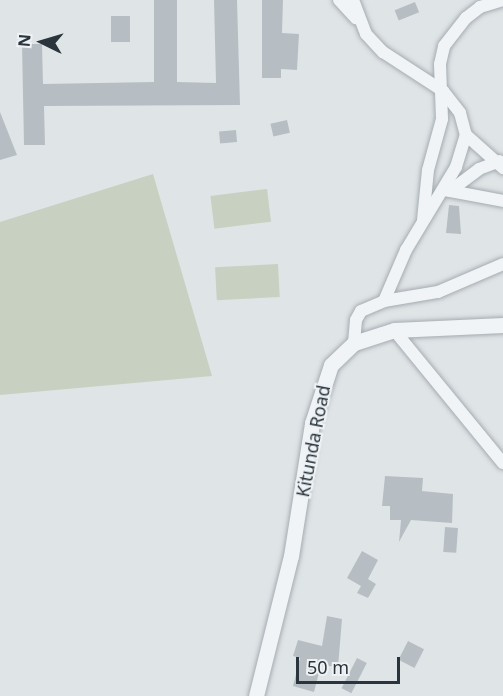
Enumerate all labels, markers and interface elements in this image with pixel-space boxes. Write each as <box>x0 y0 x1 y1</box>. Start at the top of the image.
north arrow <box>12 12 72 72</box>
text: N <box>13 33 36 48</box>
street label: Kitunda Road <box>292 383 334 499</box>
scale bar <box>299 645 402 683</box>
text: 50 m <box>307 655 349 679</box>

